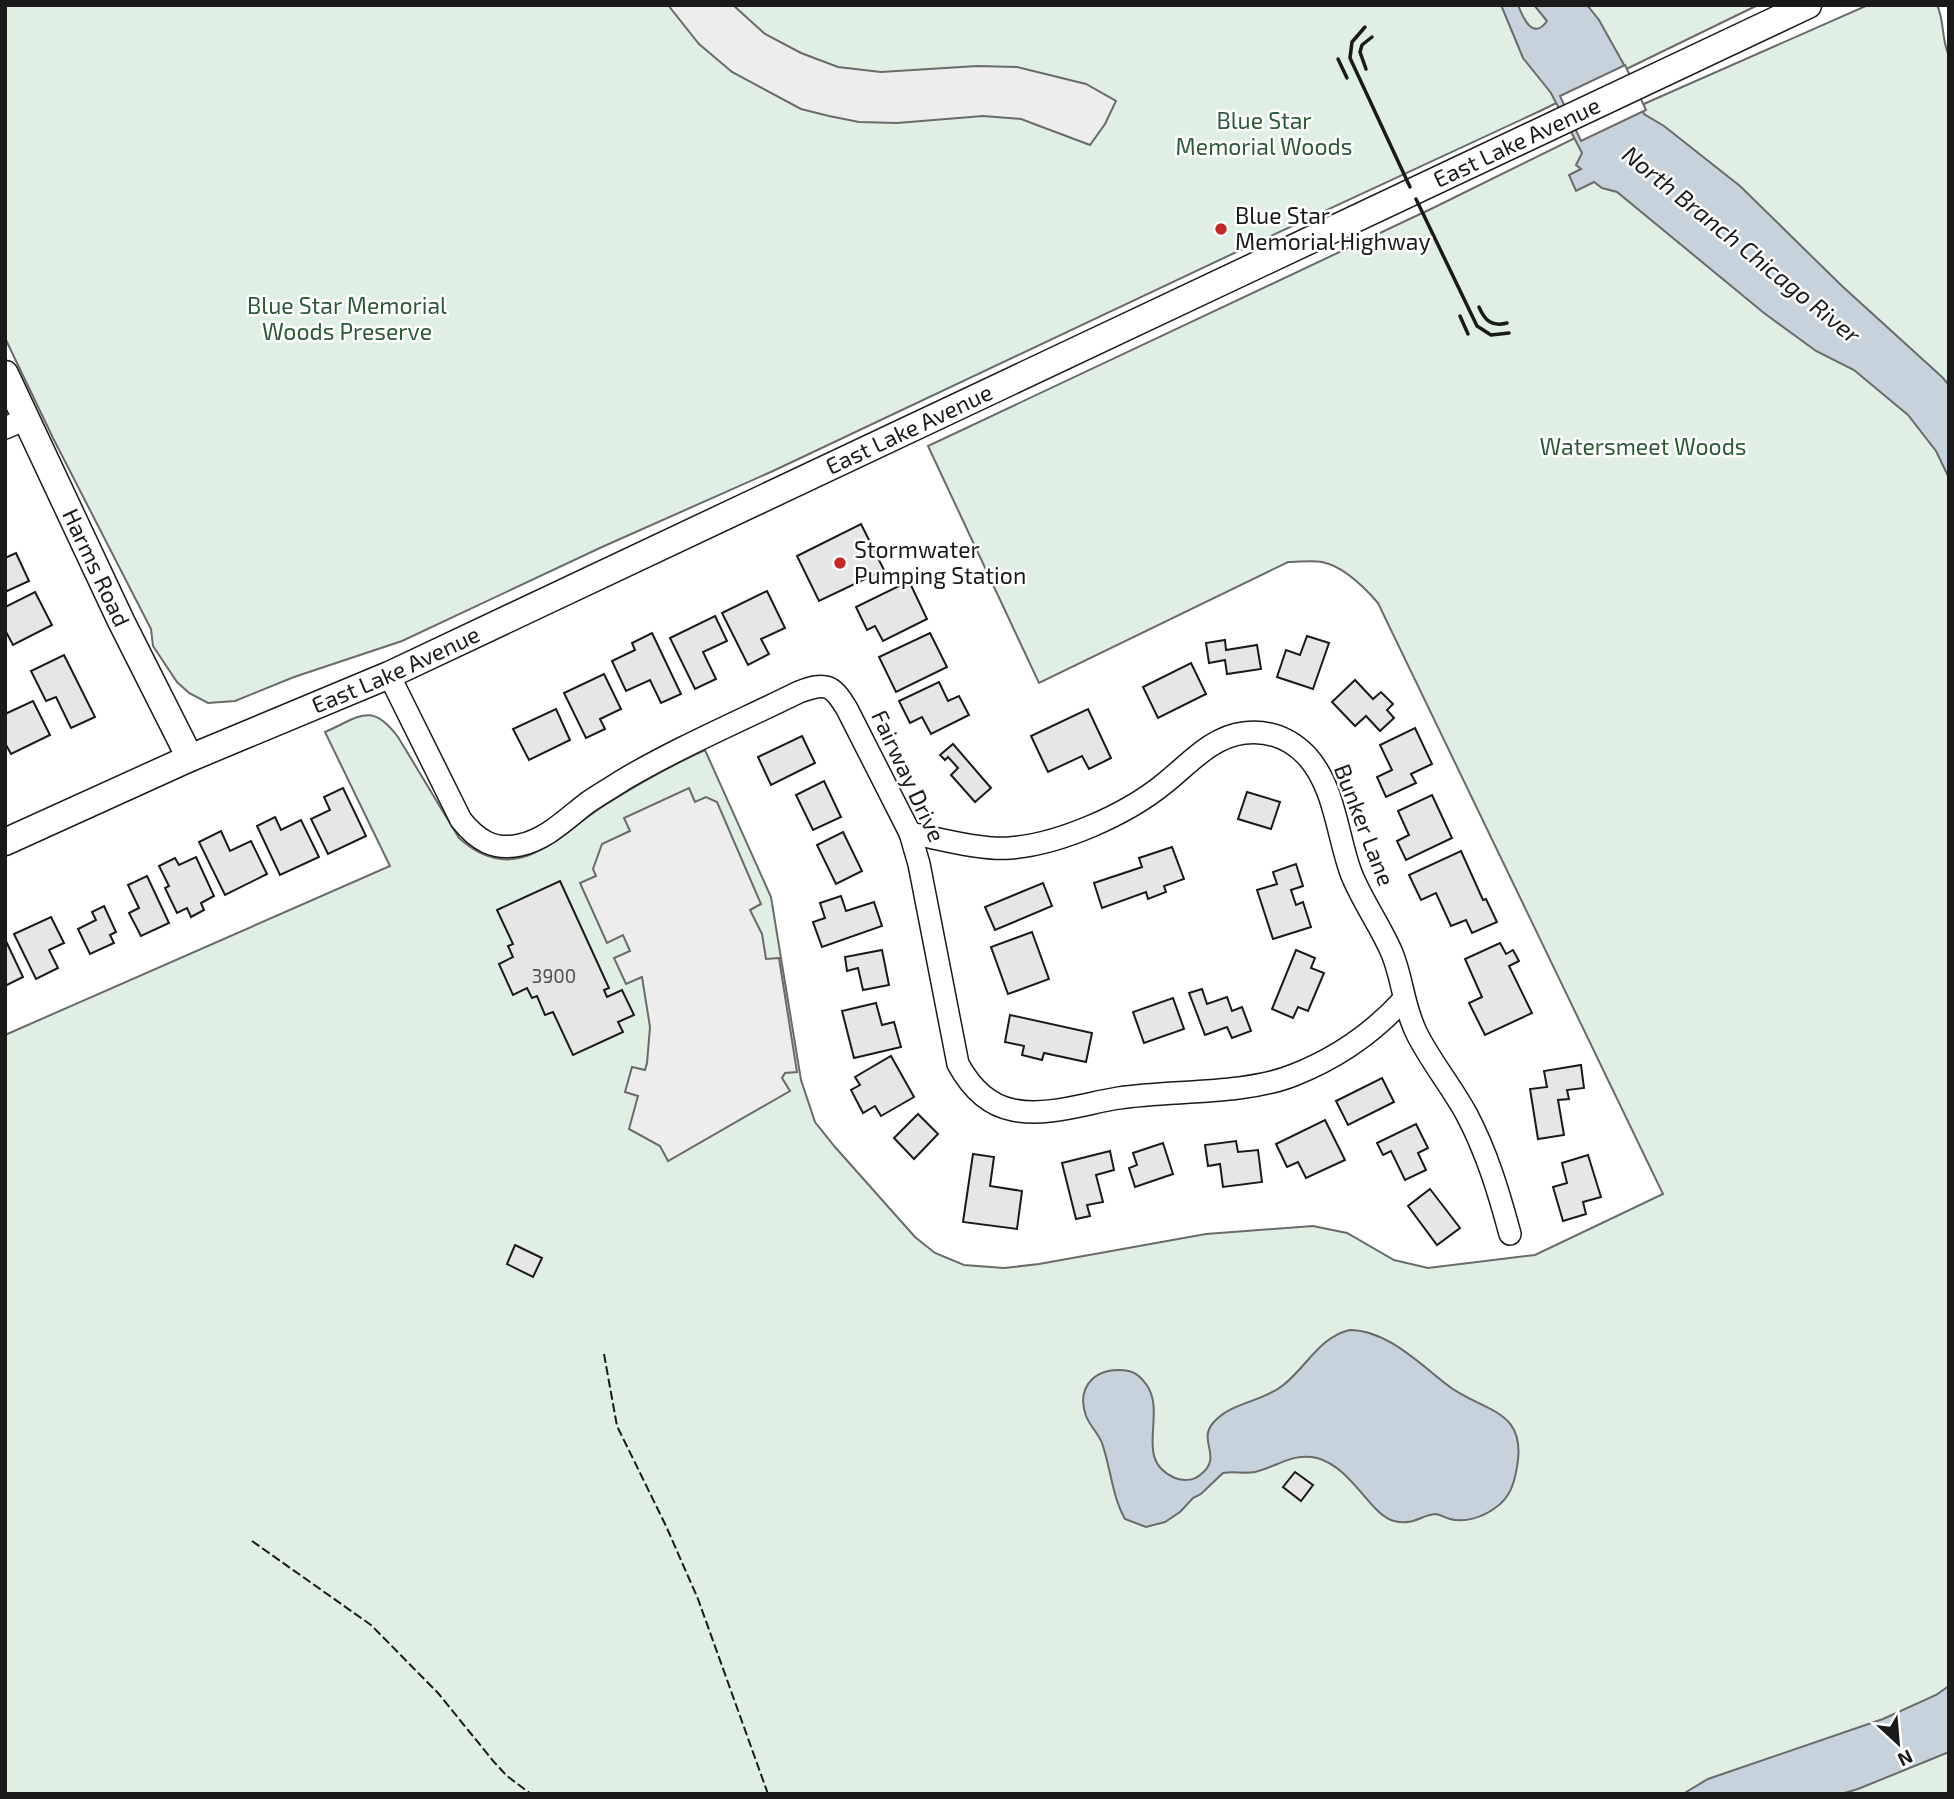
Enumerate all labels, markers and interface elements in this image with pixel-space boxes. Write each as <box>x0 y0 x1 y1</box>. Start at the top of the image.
street label: East Lake Avenue <box>1429 90 1604 193</box>
park label: Blue Star Memorial Woods <box>1176 106 1352 160</box>
water label: North Branch Chicago River <box>1617 139 1867 349</box>
place label: Blue Star Memorial Highway <box>1235 201 1431 255</box>
marker: Blue Star Memorial Highway <box>1213 221 1229 237</box>
park label: Blue Star Memorial Woods Preserve <box>247 291 447 345</box>
street label: East Lake Avenue <box>821 377 997 480</box>
park label: Watersmeet Woods <box>1540 432 1747 460</box>
street label: Harms Road <box>57 504 137 631</box>
place label: Stormwater Pumping Station <box>854 535 1026 589</box>
marker: Stormwater Pumping Station <box>832 555 848 571</box>
street label: East Lake Avenue <box>307 619 484 719</box>
street label: Fairway Drive <box>866 705 952 846</box>
street label: Bunker Lane <box>1329 760 1401 890</box>
house number: 3900 <box>532 964 576 987</box>
north arrow <box>1863 1708 1933 1778</box>
text: N <box>1894 1745 1917 1772</box>

